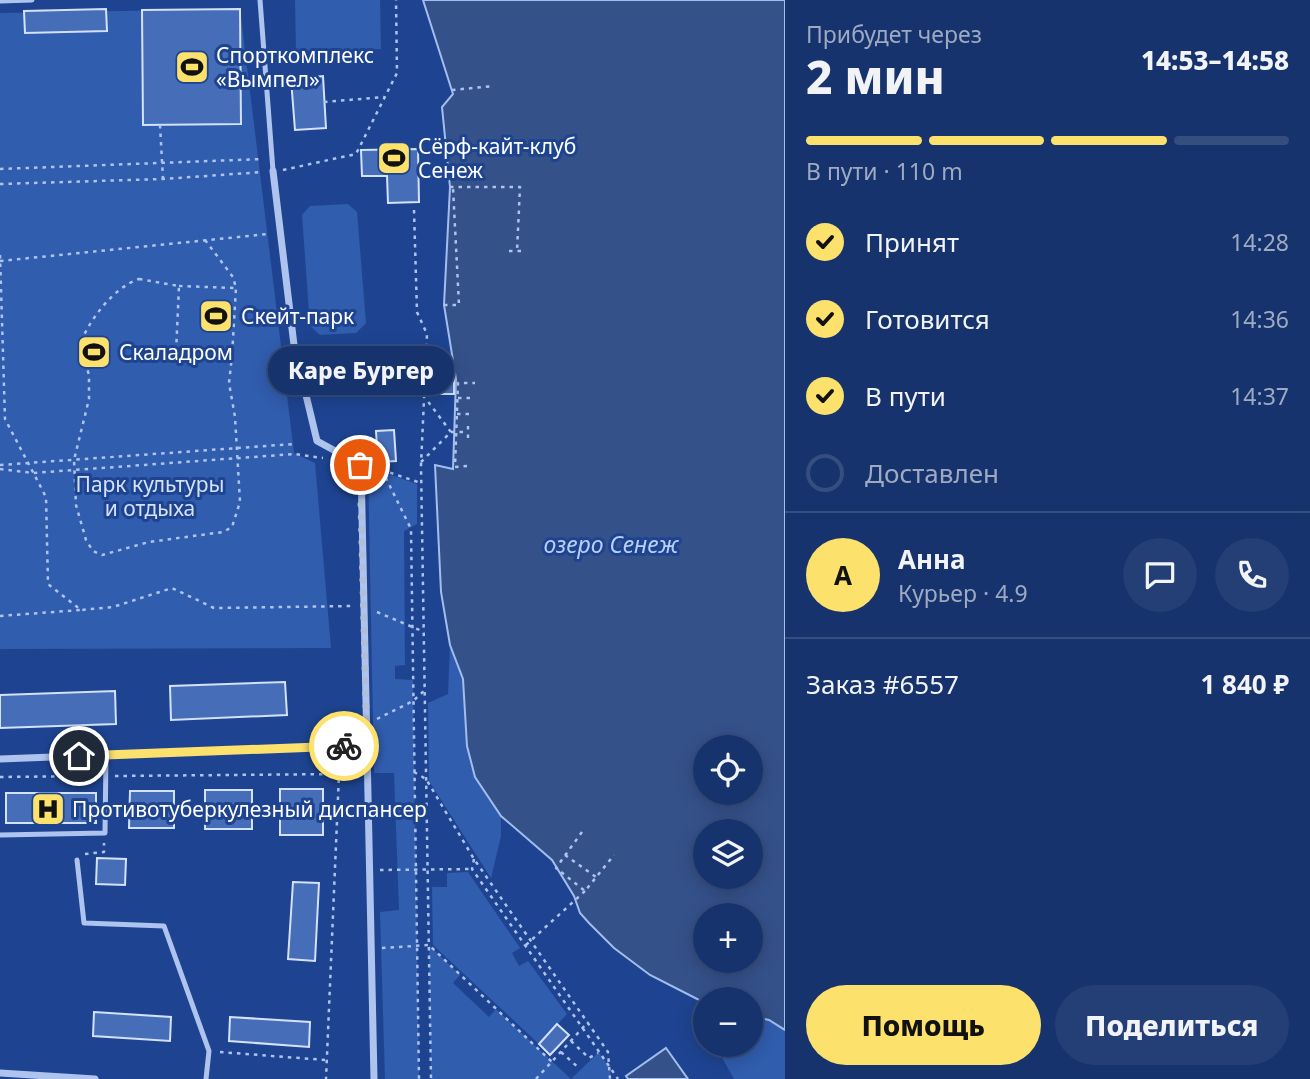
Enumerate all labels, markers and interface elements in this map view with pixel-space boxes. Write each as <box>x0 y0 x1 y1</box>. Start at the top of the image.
text: Прибудет через <box>806 18 982 50</box>
place label: Спорткомплекс «Вымпел» <box>216 41 374 93</box>
text: 14:53–14:58 <box>1141 42 1289 78</box>
text: 2 мин <box>806 45 945 107</box>
sports icon: Спорткомплекс «Вымпел» <box>173 48 211 86</box>
place label: Сёрф-кайт-клуб Сенеж <box>418 132 576 184</box>
sports icon: Сёрф-кайт-клуб Сенеж <box>375 139 413 177</box>
text: В пути · 110 m <box>806 155 963 187</box>
icon: check <box>806 223 844 261</box>
text: Принят <box>865 224 959 260</box>
text: 14:28 <box>1230 226 1289 258</box>
sports icon: Скейт-парк <box>197 297 235 335</box>
icon: check <box>806 300 844 338</box>
text: Готовится <box>865 301 990 337</box>
place label: Скейт-парк <box>241 302 354 330</box>
text: 14:36 <box>1230 303 1289 335</box>
sports icon: Скаладром <box>75 333 113 371</box>
place label: Скаладром <box>119 338 233 366</box>
callout: Каре Бургер <box>267 346 453 395</box>
text: Каре Бургер <box>288 354 434 386</box>
icon: check <box>806 377 844 415</box>
text: В пути <box>865 378 946 414</box>
text: 14:37 <box>1230 380 1289 412</box>
pin <box>330 435 390 495</box>
icon: bag <box>341 446 379 484</box>
text: Доставлен <box>865 455 999 491</box>
park label: Парк культуры и отдыха <box>76 470 224 522</box>
water label: озеро Сенеж <box>543 528 679 560</box>
button: chat <box>1123 538 1197 612</box>
button: phone <box>1215 538 1289 612</box>
text: Анна <box>898 541 966 577</box>
text: А <box>834 557 852 593</box>
text: Курьер · 4.9 <box>898 577 1028 609</box>
text: Заказ #6557 <box>806 666 959 702</box>
text: 1 840 ₽ <box>1200 666 1289 702</box>
courier <box>309 711 379 781</box>
pin <box>49 726 109 786</box>
icon: bike <box>325 727 363 765</box>
map controls <box>693 735 763 1057</box>
button: locate <box>693 735 763 805</box>
icon: home <box>60 737 98 775</box>
hospital icon: Противотуберкулезный диспансер <box>29 790 67 828</box>
place label: Противотуберкулезный диспансер <box>72 795 427 823</box>
button: layers <box>693 819 763 889</box>
button: + <box>693 903 763 973</box>
button: Помощь <box>806 985 1041 1065</box>
button: Поделиться <box>1055 985 1289 1065</box>
button: − <box>693 987 763 1057</box>

